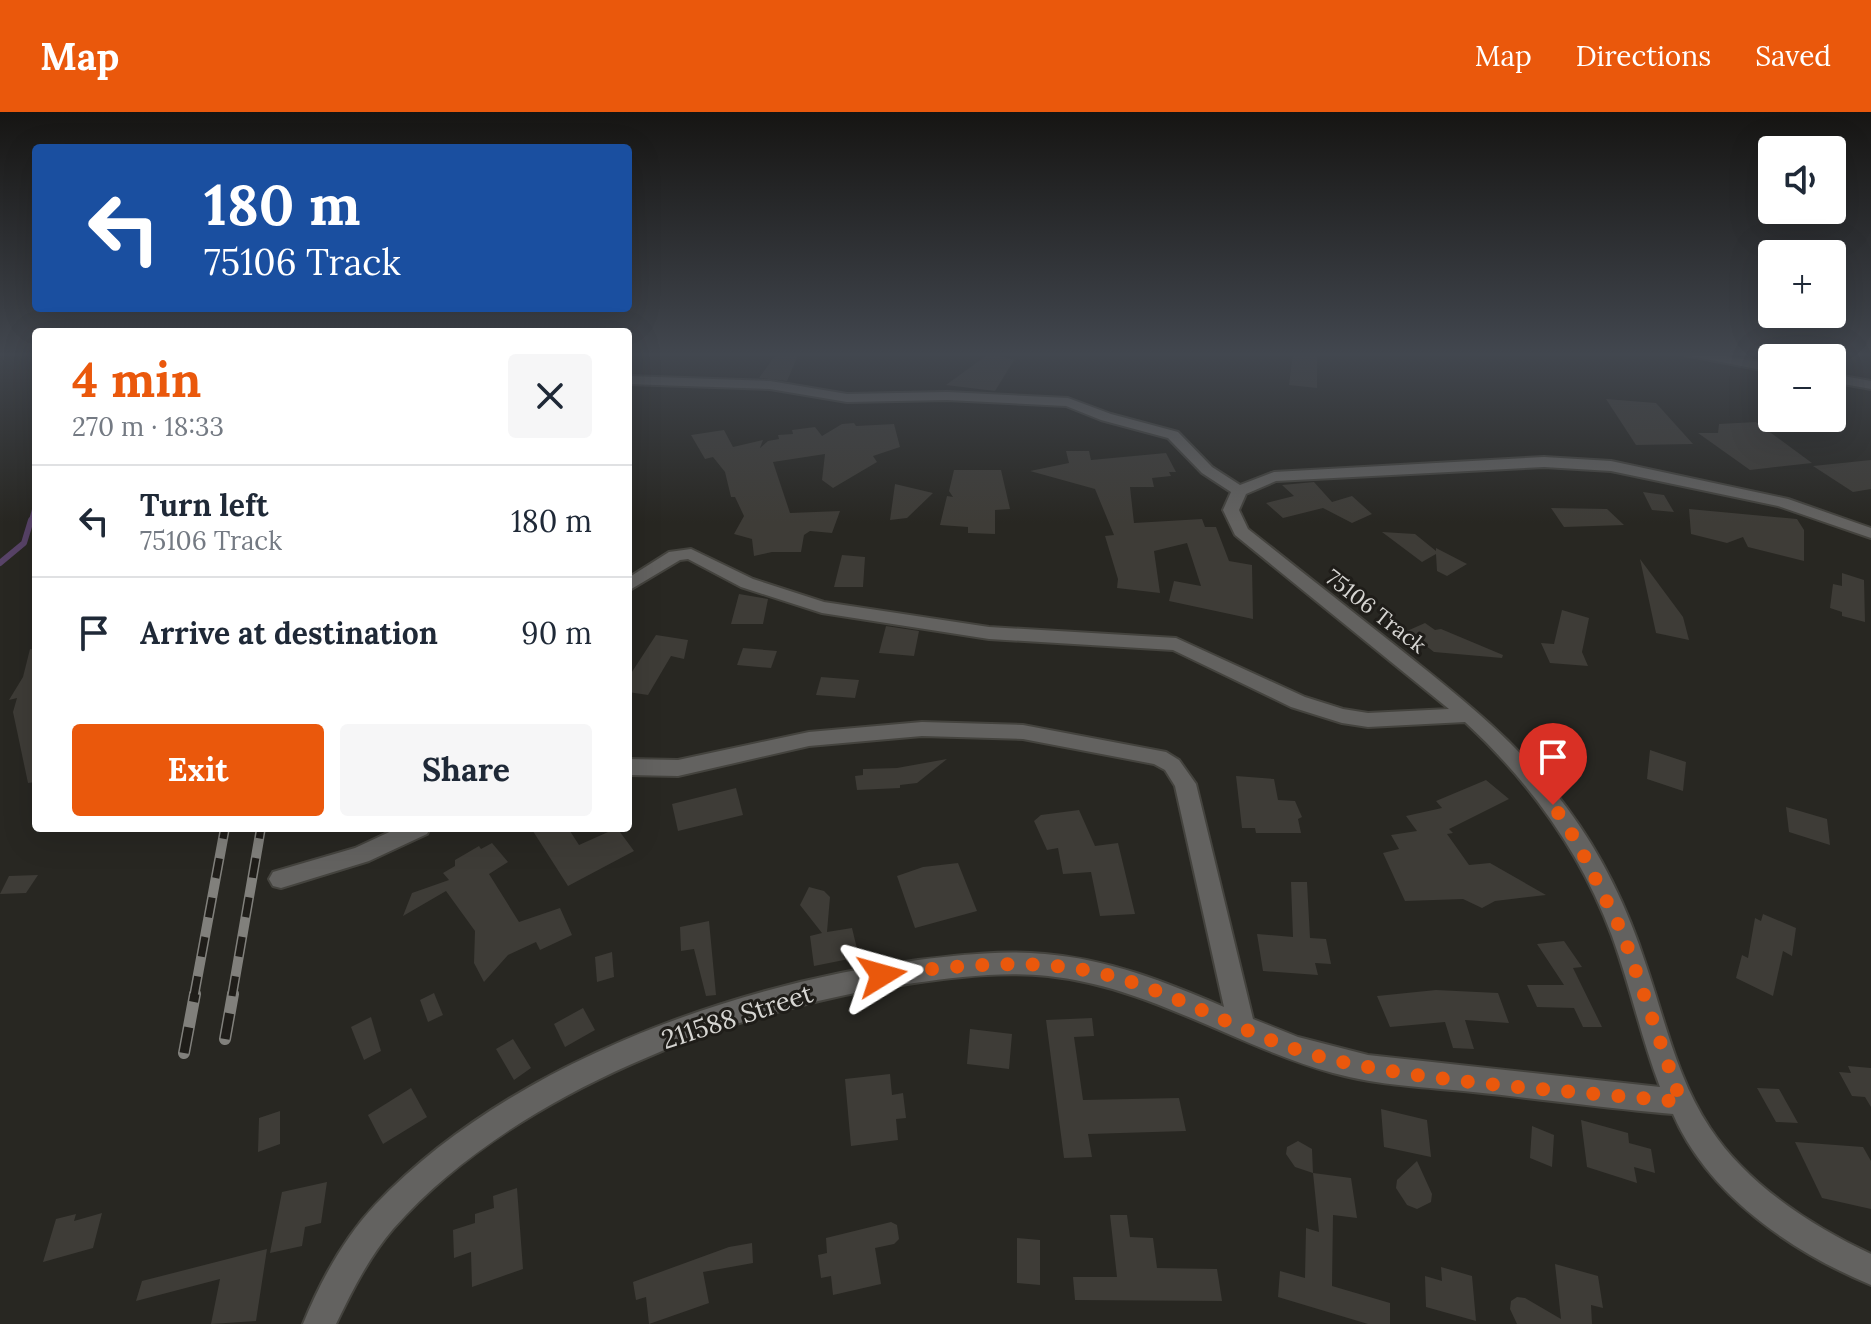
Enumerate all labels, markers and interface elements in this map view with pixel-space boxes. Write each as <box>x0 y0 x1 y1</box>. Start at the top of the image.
text: Map <box>40 32 119 80</box>
text: Map <box>1475 38 1532 74</box>
text: Directions <box>1576 38 1711 74</box>
text: Saved <box>1755 38 1831 74</box>
map controls <box>1758 136 1846 432</box>
button: sound <box>1758 136 1846 224</box>
text: 180 m <box>204 169 361 240</box>
icon: left <box>72 176 176 280</box>
text: 75106 Track <box>204 239 401 285</box>
button: + <box>1758 240 1846 328</box>
button: − <box>1758 344 1846 432</box>
text: 4 min <box>72 349 201 410</box>
button: close <box>508 354 592 438</box>
text: 270 m · 18:33 <box>72 410 224 443</box>
text: Turn left <box>140 486 268 524</box>
icon: left <box>72 499 116 543</box>
text: 180 m <box>511 502 592 540</box>
text: 75106 Track <box>140 524 282 557</box>
street label: 75106 Track <box>1320 563 1432 659</box>
icon: arrive <box>72 611 116 655</box>
text: Arrive at destination <box>140 614 438 652</box>
text: 90 m <box>521 614 592 652</box>
pin <box>1519 723 1587 805</box>
button: Exit <box>72 724 324 816</box>
button: Share <box>340 724 592 816</box>
icon: arrive <box>1531 735 1575 779</box>
position arrow <box>840 933 924 1017</box>
street label: 211588 Street <box>657 976 817 1056</box>

